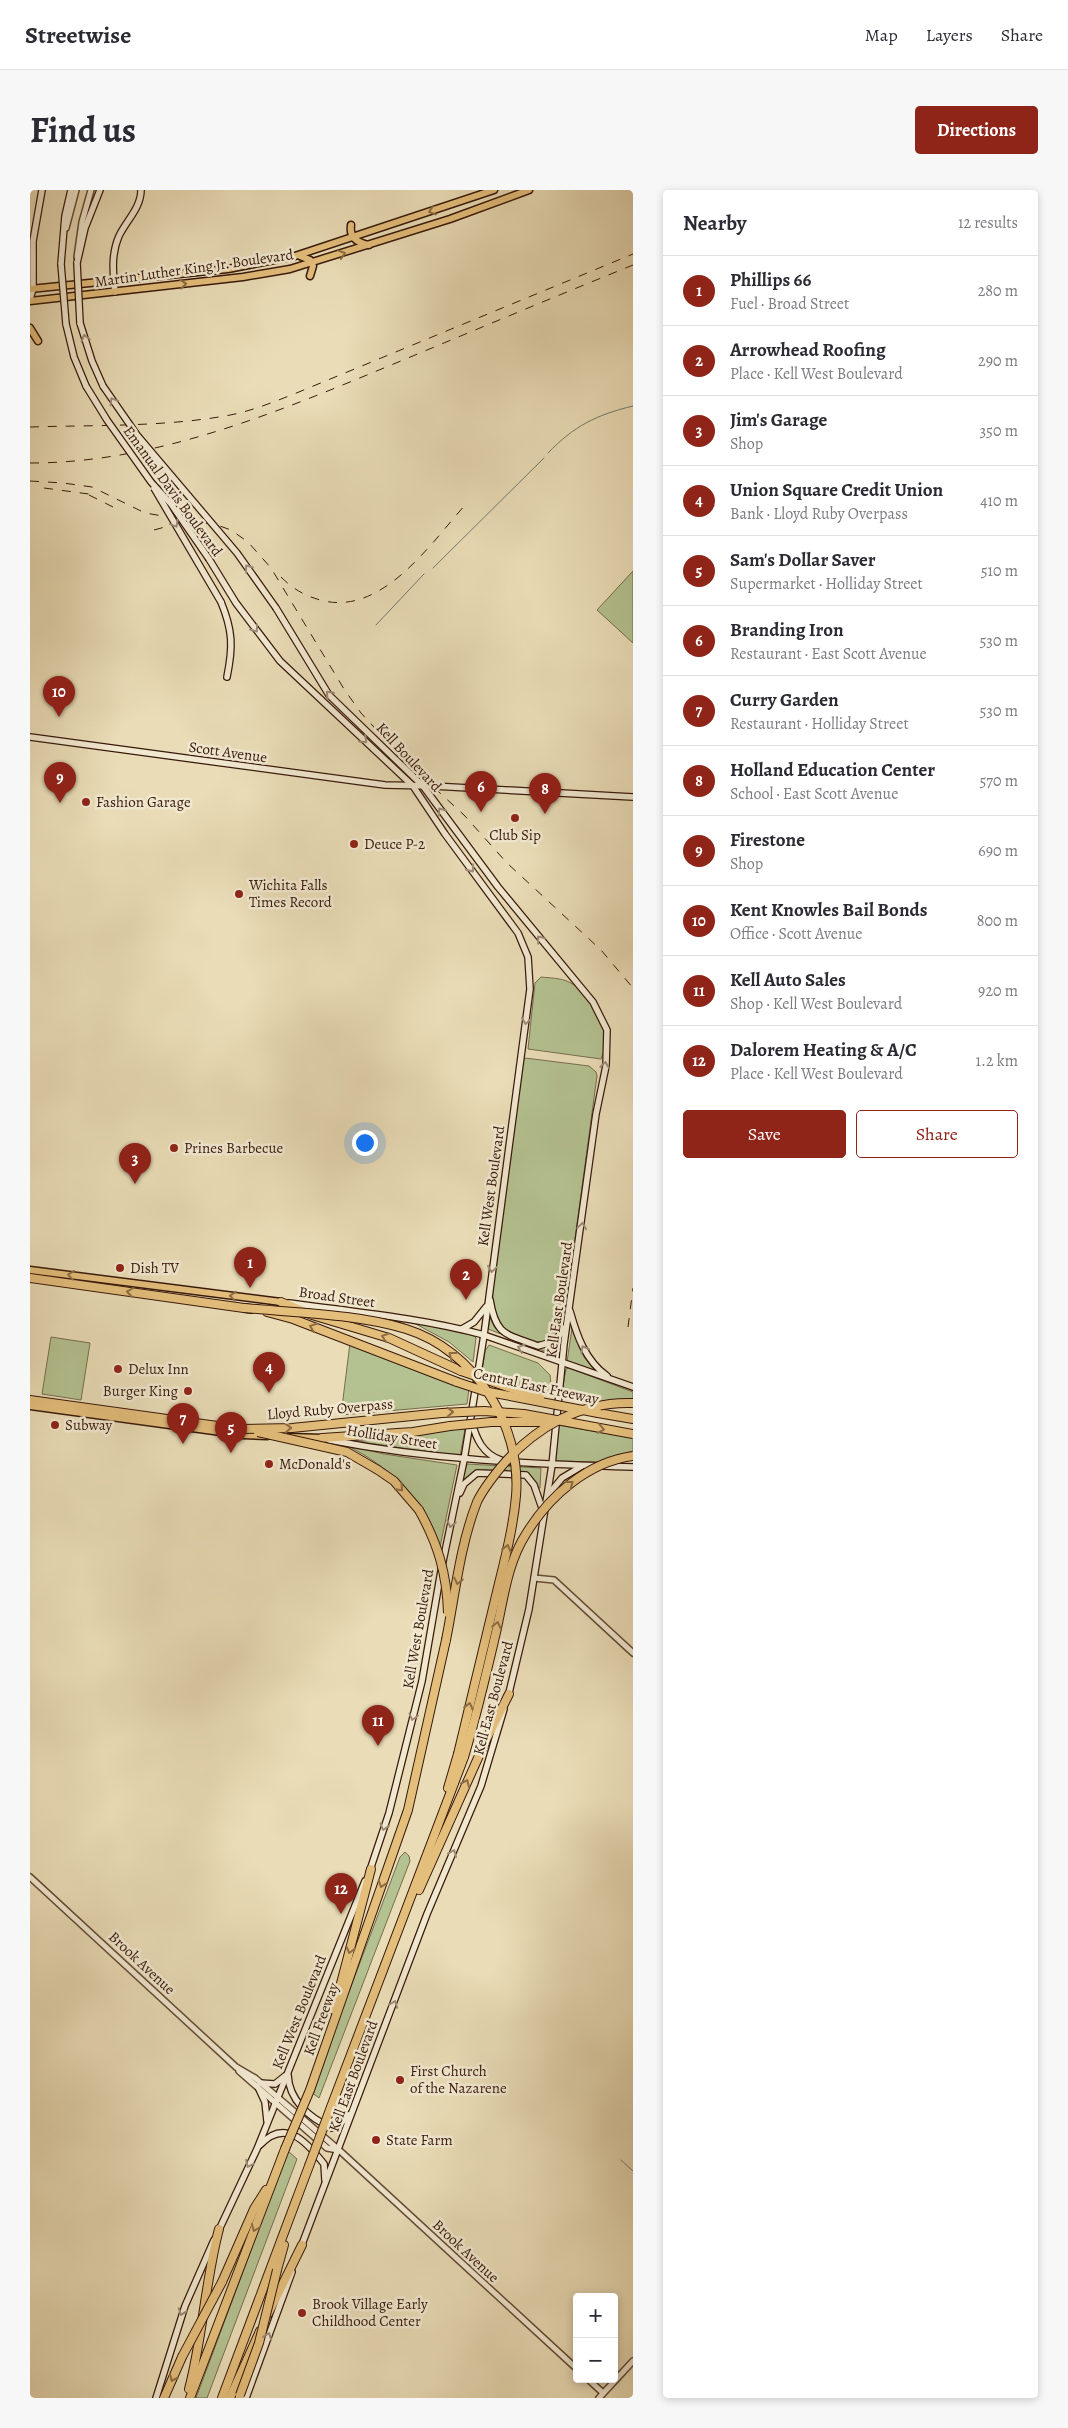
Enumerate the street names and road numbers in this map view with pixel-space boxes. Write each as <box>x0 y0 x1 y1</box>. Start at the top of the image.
street label: Martin Luther King Jr. Boulevard <box>93 244 296 292</box>
street label: Emanual Davis Boulevard <box>119 422 228 561</box>
street label: Kell Boulevard <box>372 718 447 797</box>
street label: Scott Avenue <box>188 737 269 767</box>
street label: Kell West Boulevard <box>473 1124 509 1247</box>
street label: Kell East Boulevard <box>541 1240 577 1359</box>
street label: Broad Street <box>298 1282 376 1312</box>
street label: Central East Freeway <box>471 1363 601 1409</box>
street label: Lloyd Ruby Overpass <box>266 1394 394 1424</box>
street label: Holliday Street <box>345 1420 439 1454</box>
street label: Kell West Boulevard <box>398 1567 439 1690</box>
street label: Kell East Boulevard <box>468 1638 518 1757</box>
street label: Brook Avenue <box>104 1927 180 1999</box>
street label: Kell West Boulevard <box>267 1951 331 2072</box>
street label: Kell Freeway <box>299 1980 344 2058</box>
street label: Kell East Boulevard <box>324 2017 383 2135</box>
street label: Brook Avenue <box>428 2215 504 2287</box>

